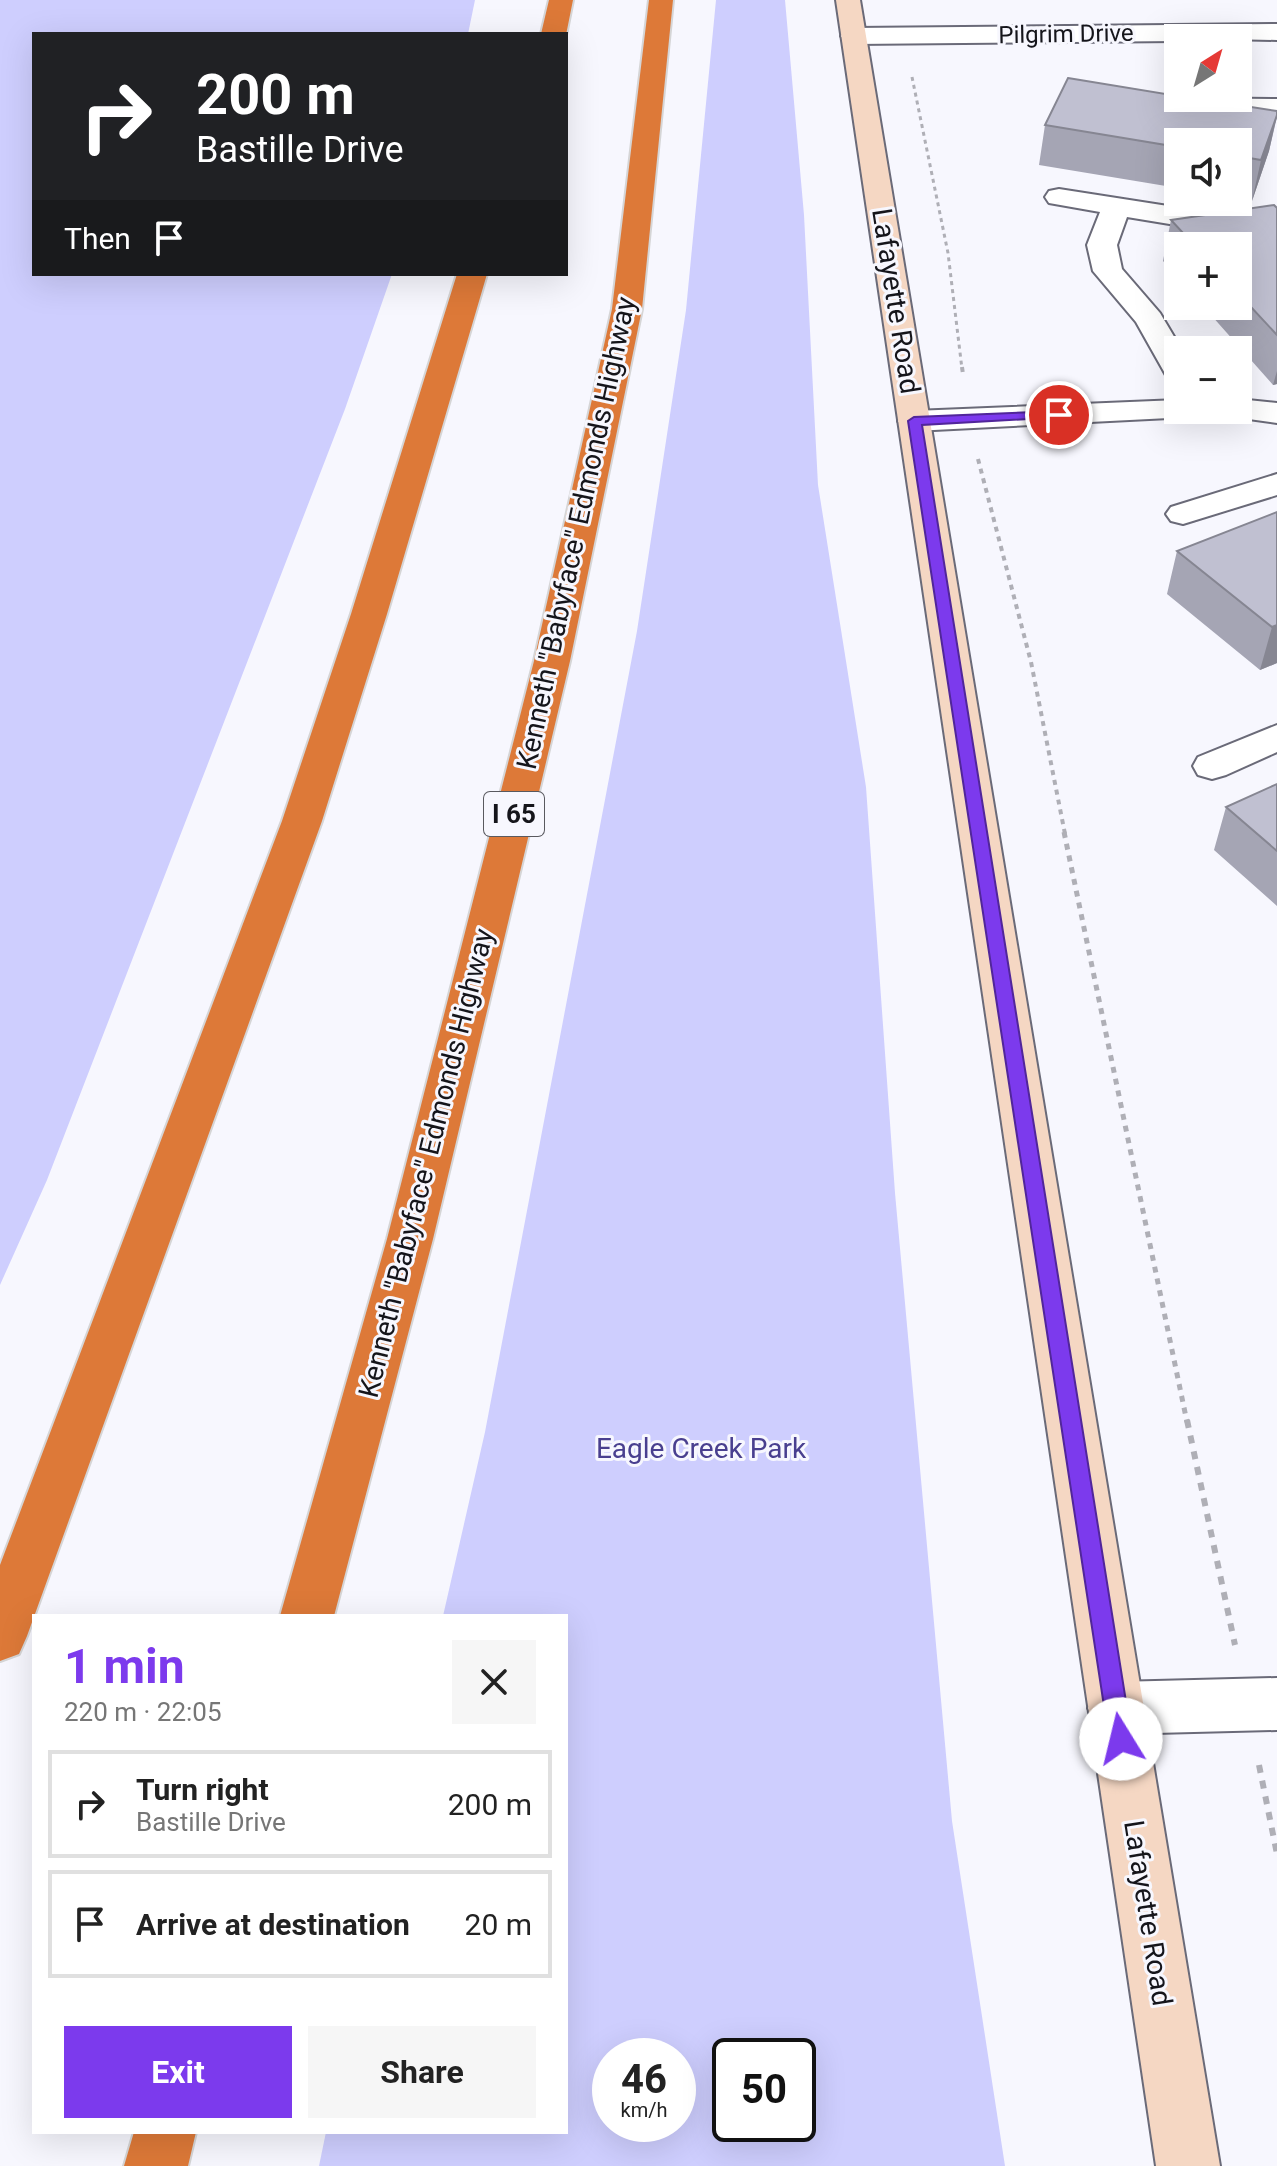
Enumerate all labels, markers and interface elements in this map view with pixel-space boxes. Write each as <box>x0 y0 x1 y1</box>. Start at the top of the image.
street label: Pilgrim Drive <box>998 19 1134 49</box>
north arrow <box>1164 24 1252 112</box>
map controls <box>1164 24 1252 424</box>
text: 200 m <box>196 62 355 128</box>
icon: right <box>64 64 168 168</box>
button: sound <box>1164 128 1252 216</box>
text: Bastille Drive <box>196 129 404 171</box>
street label: Lafayette Road <box>865 206 927 396</box>
icon: arrive <box>147 216 191 260</box>
text: Then <box>64 221 131 256</box>
button: + <box>1164 232 1252 320</box>
street label: Kenneth "Babyface" Edmonds Highway <box>510 294 642 772</box>
button: − <box>1164 336 1252 424</box>
pin <box>1025 381 1093 449</box>
icon: arrive <box>1037 393 1081 437</box>
road number: I 65 <box>484 792 544 836</box>
street label: Kenneth "Babyface" Edmonds Highway <box>352 925 500 1401</box>
park label: Eagle Creek Park <box>596 1432 807 1465</box>
text: 1 min <box>64 1638 185 1695</box>
button: close <box>452 1640 536 1724</box>
text: 220 m · 22:05 <box>64 1697 222 1727</box>
position arrow <box>1079 1697 1163 1781</box>
text: Turn right <box>136 1772 269 1807</box>
icon: right <box>68 1782 112 1826</box>
text: 200 m <box>448 1787 532 1822</box>
text: Bastille Drive <box>136 1807 286 1837</box>
street label: Lafayette Road <box>1117 1818 1179 2008</box>
icon: arrive <box>68 1902 112 1946</box>
text: Arrive at destination <box>136 1907 410 1942</box>
text: 20 m <box>465 1907 532 1942</box>
button: Exit <box>64 2026 292 2118</box>
button: Share <box>308 2026 536 2118</box>
speed limit sign: 50 <box>712 2038 816 2142</box>
text: 46 <box>621 2056 667 2103</box>
text: km/h <box>621 2098 667 2122</box>

